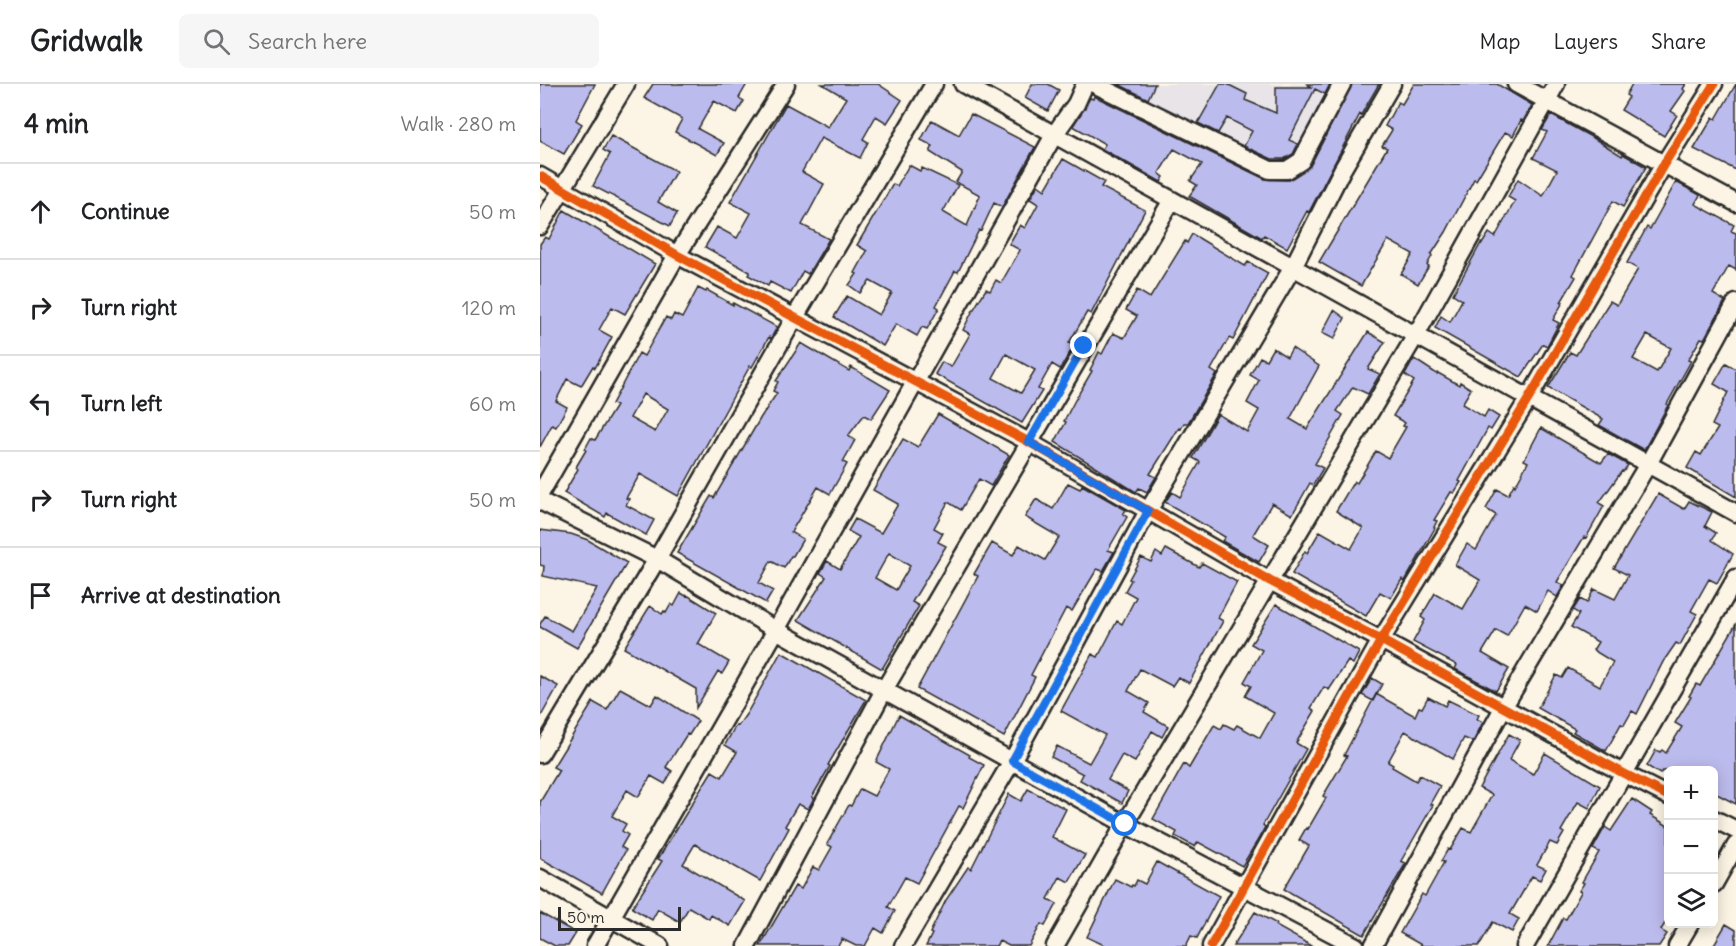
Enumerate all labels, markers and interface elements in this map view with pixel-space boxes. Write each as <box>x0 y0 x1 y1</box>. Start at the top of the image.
search box <box>179 14 599 68</box>
text: Gridwalk <box>30 23 143 59</box>
icon: search <box>200 25 233 58</box>
text: Search here <box>248 27 367 55</box>
text: Map <box>1480 28 1520 55</box>
text: Layers <box>1553 28 1618 55</box>
text: Share <box>1651 28 1706 55</box>
text: 4 min <box>24 107 89 140</box>
text: Walk · 280 m <box>400 111 516 136</box>
icon: ahead <box>24 195 57 228</box>
text: Continue <box>81 197 170 225</box>
text: 50 m <box>469 199 516 224</box>
icon: right <box>24 291 57 324</box>
text: Turn right <box>81 293 177 321</box>
text: 120 m <box>462 295 516 320</box>
route end <box>1070 332 1096 358</box>
icon: left <box>24 387 57 420</box>
text: Turn left <box>81 389 162 417</box>
text: 60 m <box>469 391 516 416</box>
icon: right <box>24 483 57 516</box>
text: Turn right <box>81 485 177 513</box>
text: 50 m <box>469 487 516 512</box>
icon: arrive <box>24 579 57 612</box>
text: Arrive at destination <box>81 581 281 609</box>
map controls <box>1664 766 1718 928</box>
button: + <box>1664 766 1718 820</box>
route start <box>1111 810 1137 836</box>
button: − <box>1664 820 1718 874</box>
button: layers <box>1664 874 1718 928</box>
scale bar <box>558 904 681 932</box>
text: 50 m <box>567 907 605 927</box>

